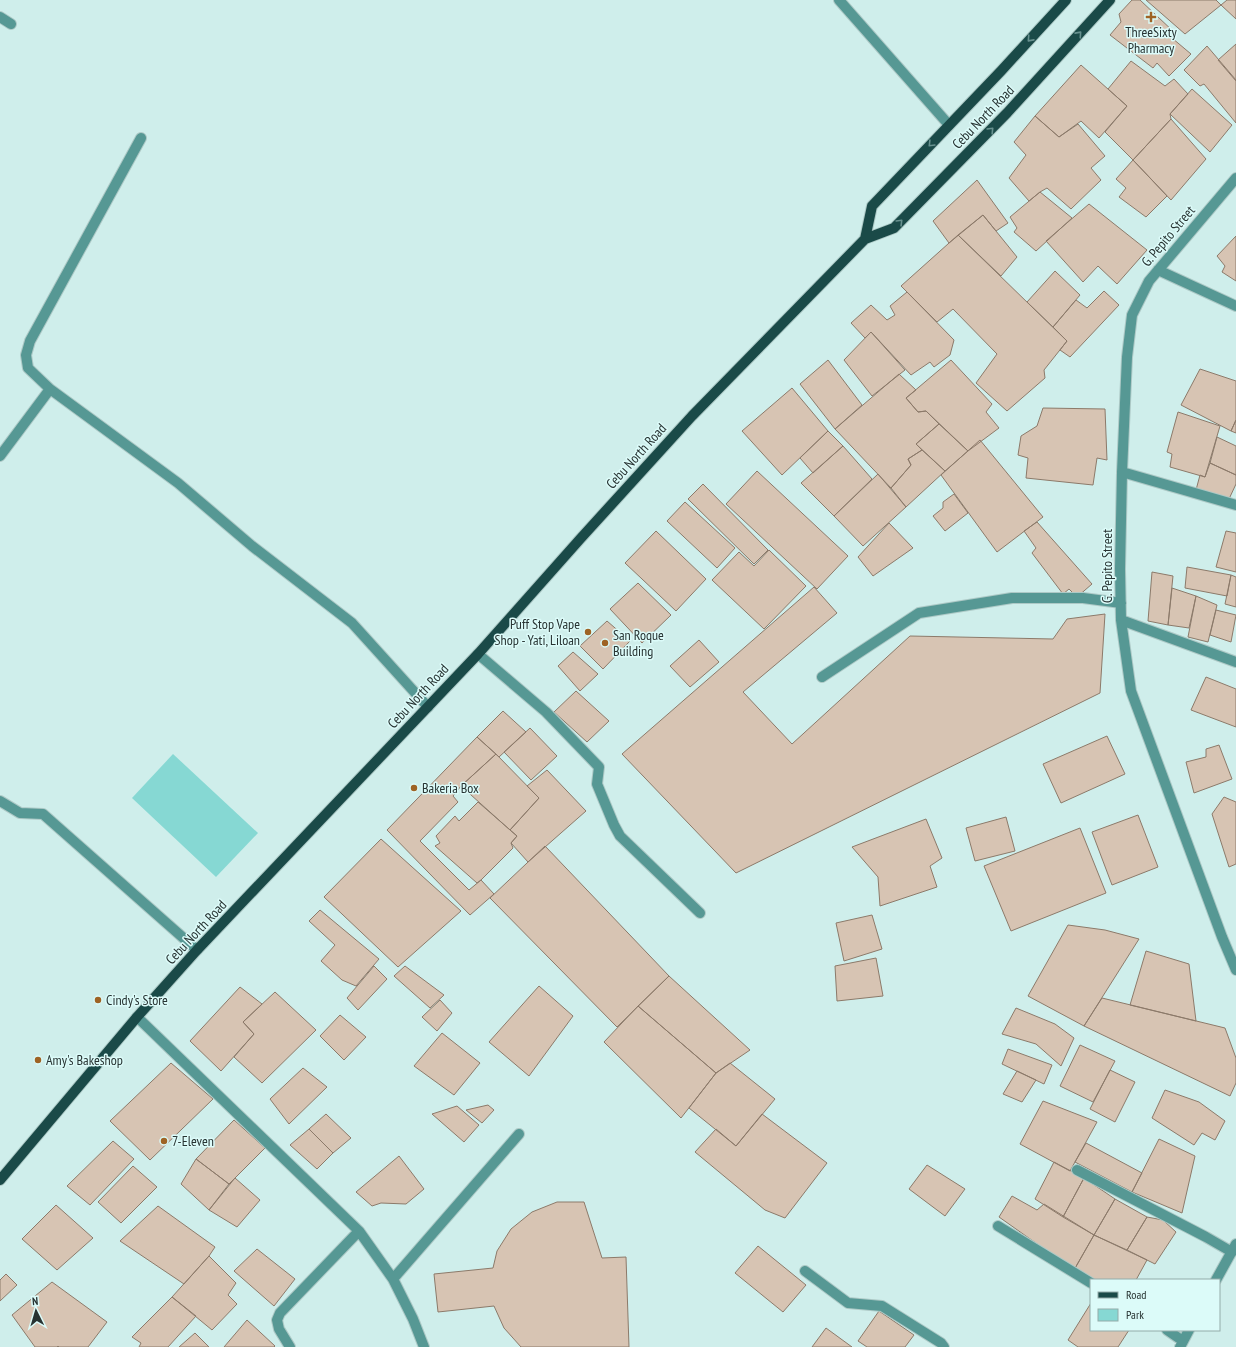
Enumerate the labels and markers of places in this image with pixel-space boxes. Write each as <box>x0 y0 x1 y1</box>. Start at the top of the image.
marker: ThreeSixty Pharmacy <box>1146 12 1156 22</box>
place label: ThreeSixty Pharmacy <box>1125 23 1177 57</box>
place label: Puff Stop Vape Shop - Yati, Liloan <box>495 615 580 649</box>
place label: San Roque Building <box>613 626 664 660</box>
marker: Puff Stop Vape Shop - Yati, Liloan <box>583 627 593 637</box>
marker: San Roque Building <box>600 638 610 648</box>
place label: Bakeria Box <box>422 779 479 797</box>
marker: Bakeria Box <box>409 783 419 793</box>
place label: Cindy's Store <box>106 991 168 1009</box>
marker: Cindy's Store <box>93 995 103 1005</box>
place label: Amy's Bakeshop <box>46 1051 123 1069</box>
marker: Amy's Bakeshop <box>33 1055 43 1065</box>
place label: 7-Eleven <box>172 1132 214 1150</box>
marker: 7-Eleven <box>159 1136 169 1146</box>

